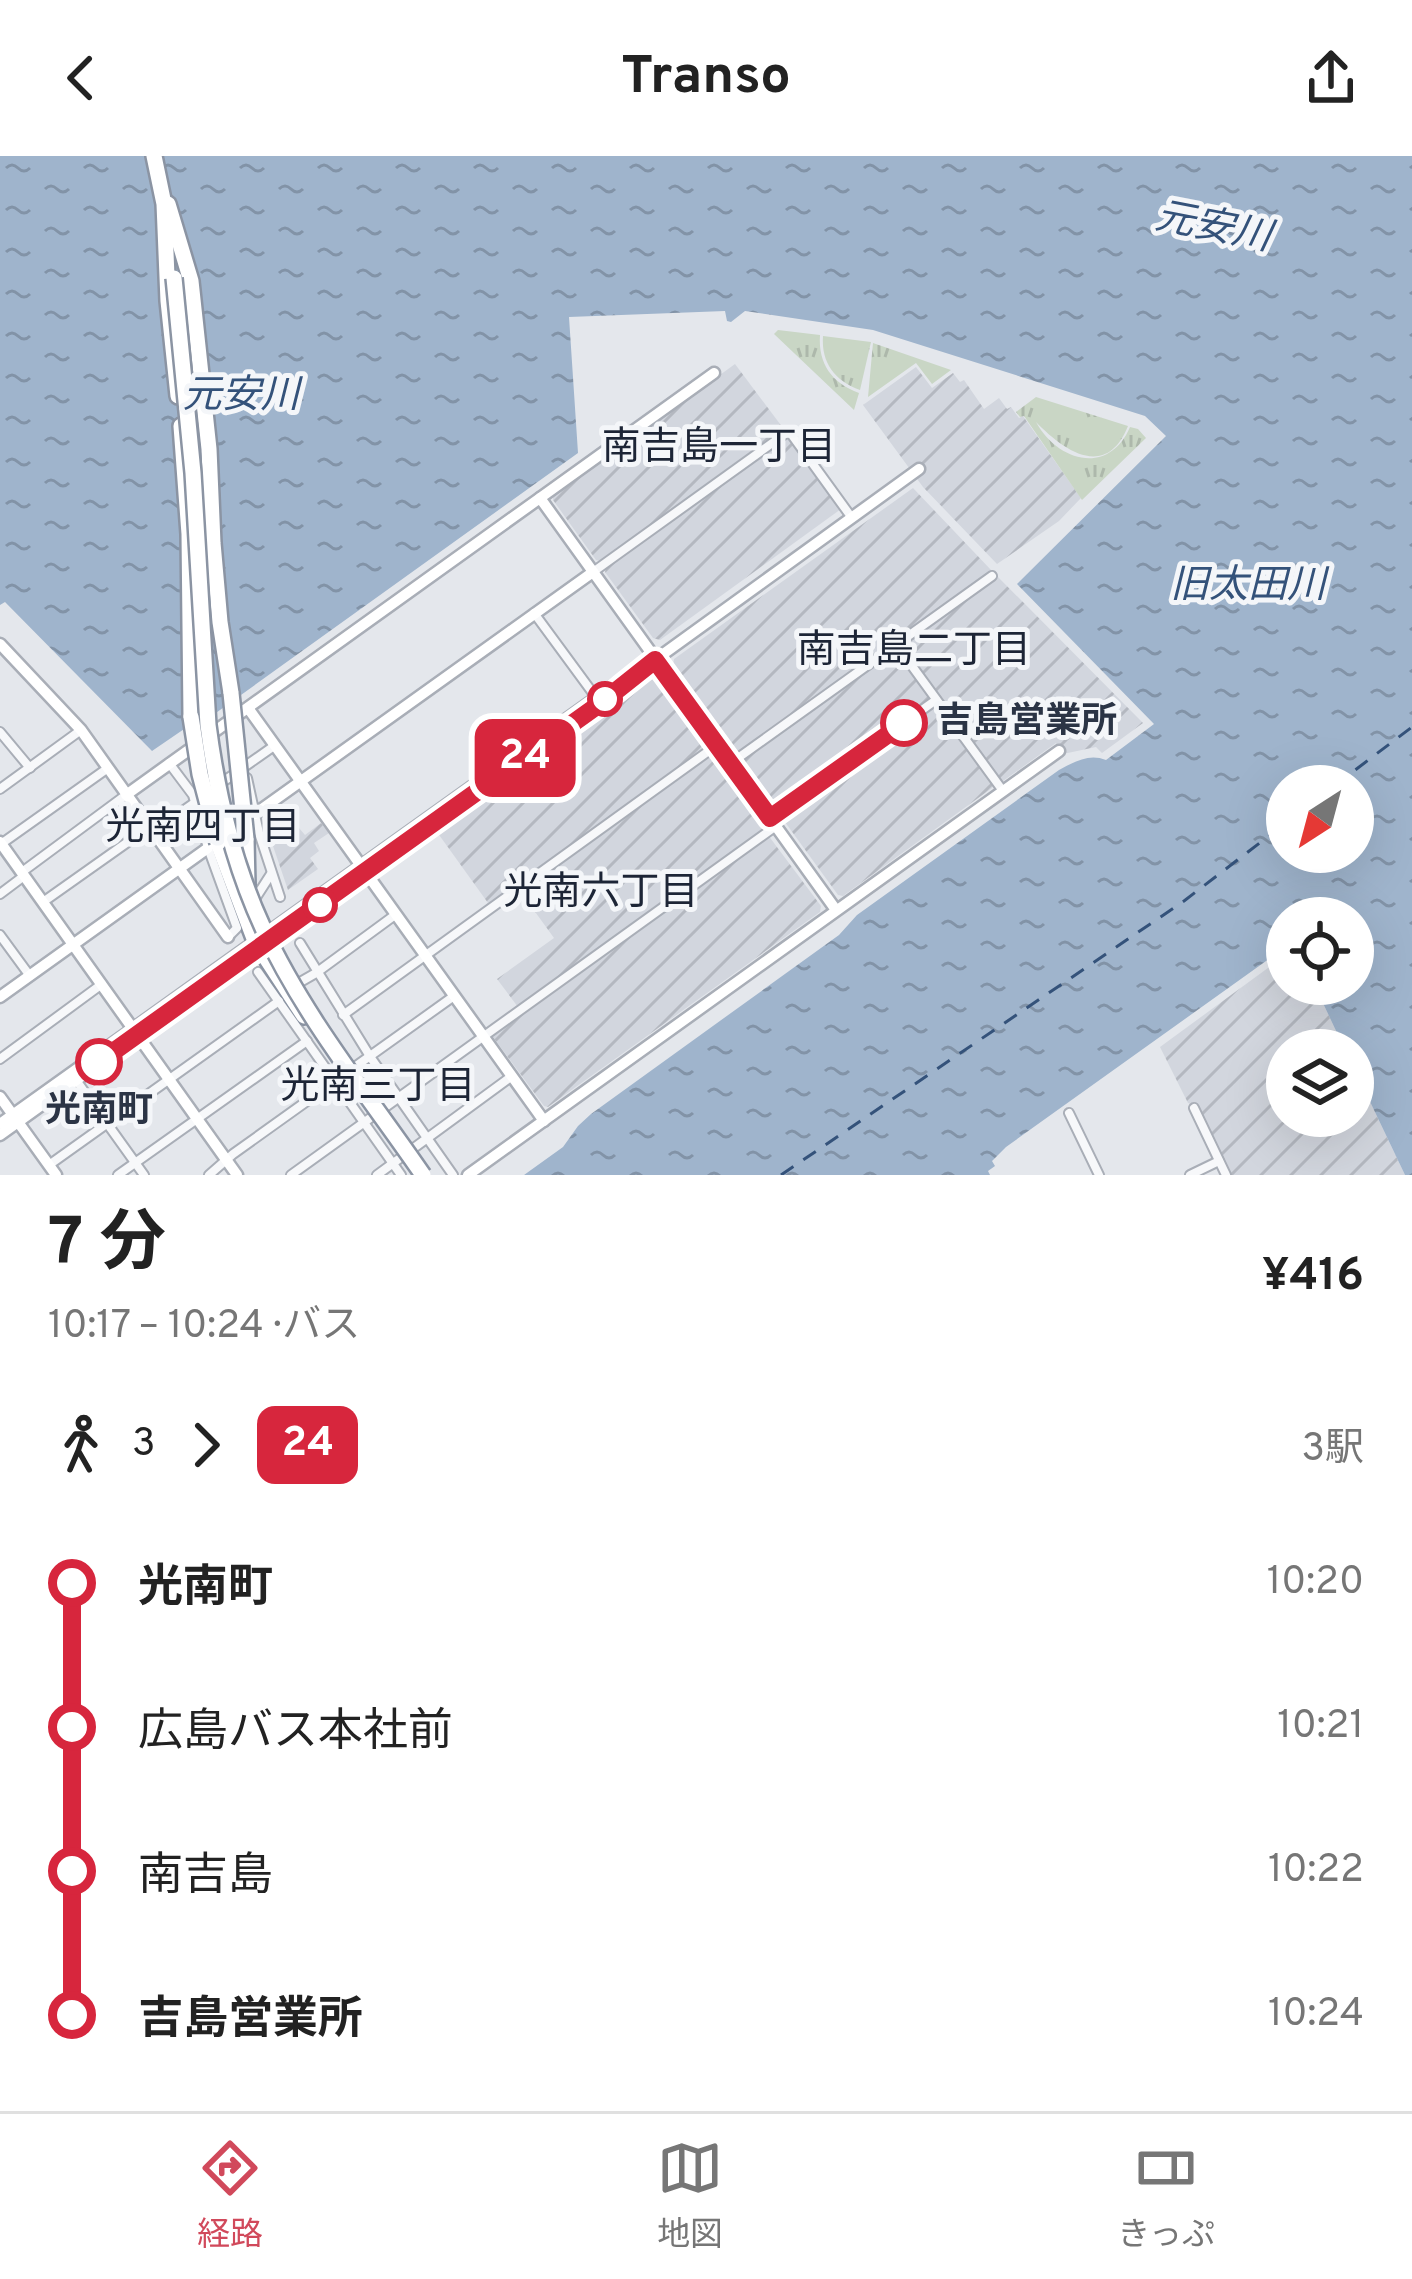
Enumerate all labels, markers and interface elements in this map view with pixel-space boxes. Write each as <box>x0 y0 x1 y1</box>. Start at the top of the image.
text: Transo <box>621 44 791 113</box>
icon: back <box>48 45 114 111</box>
icon: share <box>1298 45 1364 111</box>
water label: 元安川 <box>1151 194 1279 265</box>
water label: 元安川 <box>182 373 303 422</box>
district label: 南吉島一丁目 <box>602 425 836 474</box>
water label: 旧太田川 <box>1170 563 1330 612</box>
district label: 南吉島二丁目 <box>797 628 1031 677</box>
unlabelled marker <box>589 683 621 715</box>
place label: 吉島営業所 <box>937 700 1117 746</box>
marker: 吉島営業所 <box>882 701 926 745</box>
line badge: 24 <box>471 719 579 797</box>
text: 24 <box>499 731 551 784</box>
north arrow <box>1266 765 1374 873</box>
map controls <box>1266 765 1374 1137</box>
district label: 光南四丁目 <box>105 805 301 854</box>
district label: 光南六丁目 <box>503 870 699 919</box>
unlabelled marker <box>304 889 336 921</box>
button: locate <box>1266 897 1374 1005</box>
button: layers <box>1266 1029 1374 1137</box>
marker: 光南町 <box>77 1040 121 1084</box>
district label: 光南三丁目 <box>280 1064 476 1113</box>
place label: 光南町 <box>45 1089 153 1135</box>
text: 7 分 <box>48 1205 166 1288</box>
text: ¥416 <box>1262 1249 1364 1306</box>
text: 10:17 – 10:24 · バス <box>48 1303 360 1352</box>
icon: walk <box>48 1412 114 1478</box>
icon: forward <box>173 1412 239 1478</box>
text: 24 <box>281 1418 334 1471</box>
text: 3 <box>132 1421 155 1470</box>
text: 3駅 <box>1302 1426 1364 1475</box>
text: 10:20 <box>1267 1559 1364 1608</box>
text: 光南町 <box>138 1561 273 1618</box>
text: 10:21 <box>1277 1703 1364 1752</box>
text: 広島バス本社前 <box>138 1705 453 1762</box>
text: 10:22 <box>1268 1847 1364 1896</box>
text: 南吉島 <box>138 1849 273 1906</box>
text: 10:24 <box>1268 1991 1364 2040</box>
text: 吉島営業所 <box>138 1993 363 2050</box>
tab: 経路 <box>197 2135 263 2258</box>
tab: 地図 <box>657 2135 723 2258</box>
tab: きっぷ <box>1117 2135 1215 2258</box>

